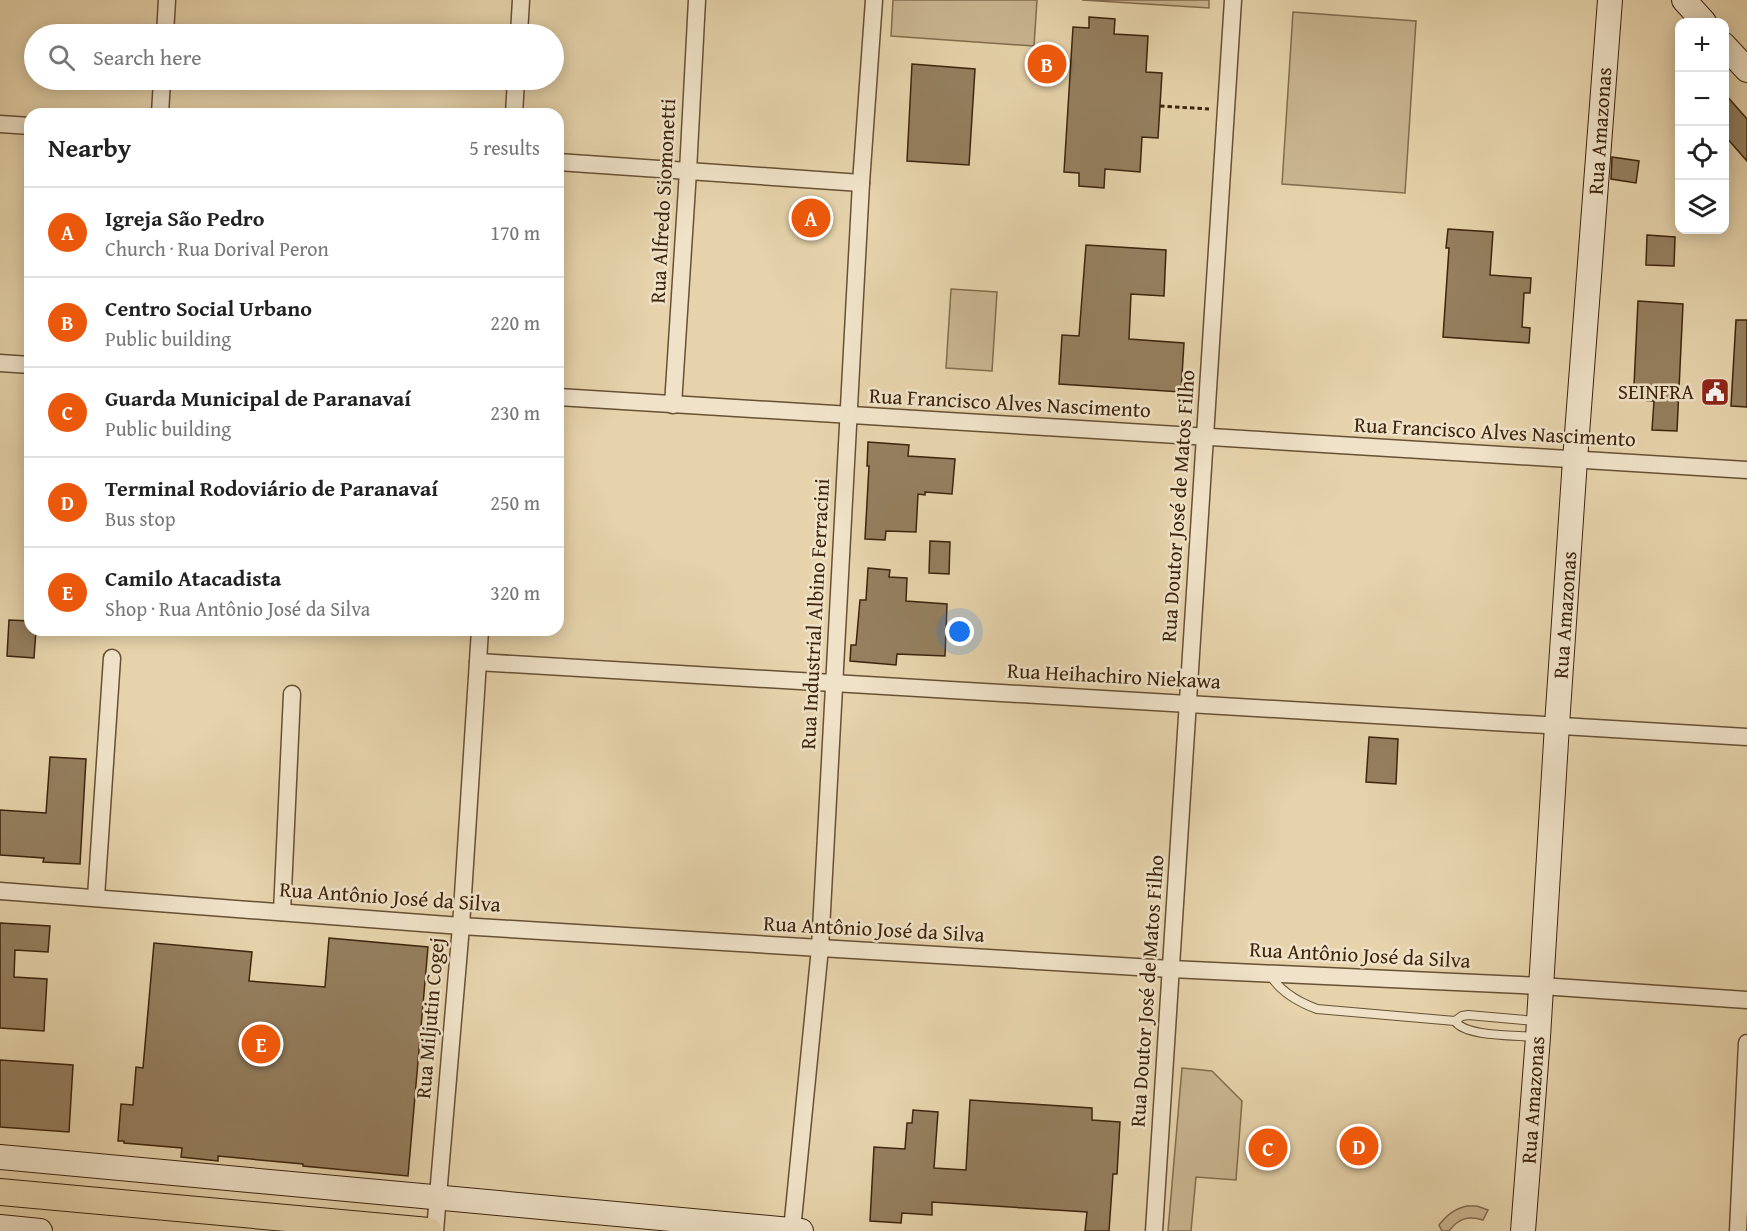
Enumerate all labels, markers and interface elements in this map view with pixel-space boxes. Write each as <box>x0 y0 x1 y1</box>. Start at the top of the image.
map controls <box>1675 18 1729 234</box>
button: + <box>1675 18 1729 72</box>
search box <box>24 24 564 90</box>
icon: search <box>45 41 78 74</box>
text: Search here <box>93 41 202 73</box>
pin: B <box>1028 42 1066 86</box>
street label: Rua Amazonas <box>1580 66 1619 196</box>
button: − <box>1675 72 1729 126</box>
street label: Rua Alfredo Siomonetti <box>642 98 683 304</box>
button: locate <box>1675 126 1729 180</box>
text: Nearby <box>48 128 131 167</box>
text: 5 results <box>469 133 540 162</box>
button: layers <box>1675 180 1729 234</box>
pin: A <box>792 196 830 240</box>
text: Igreja São Pedro <box>105 202 264 234</box>
text: A <box>61 218 74 247</box>
text: 170 m <box>490 218 540 247</box>
text: Church · Rua Dorival Peron <box>105 234 329 263</box>
text: Centro Social Urbano <box>105 292 312 324</box>
text: B <box>61 308 74 337</box>
text: 220 m <box>490 308 540 337</box>
text: Public building <box>105 324 231 353</box>
street label: Rua Doutor José de Matos Filho <box>1153 369 1202 643</box>
place label: SEINFRA <box>1618 376 1694 407</box>
public building icon: SEINFRA <box>1699 376 1731 408</box>
street label: Rua Francisco Alves Nascimento <box>868 380 1152 425</box>
text: Guarda Municipal de Paranavaí <box>105 382 411 414</box>
text: C <box>62 398 73 427</box>
text: 230 m <box>490 398 540 427</box>
street label: Rua Francisco Alves Nascimento <box>1353 409 1637 454</box>
text: Public building <box>105 414 231 443</box>
text: Terminal Rodoviário de Paranavaí <box>105 472 438 504</box>
street label: Rua Industrial Albino Ferracini <box>792 478 837 750</box>
text: D <box>61 488 74 517</box>
text: 250 m <box>490 488 540 517</box>
text: Bus stop <box>105 504 176 533</box>
street label: Rua Amazonas <box>1545 550 1584 680</box>
text: Camilo Atacadista <box>105 562 281 594</box>
text: E <box>62 578 73 607</box>
text: 320 m <box>490 578 540 607</box>
text: Shop · Rua Antônio José da Silva <box>105 594 370 623</box>
your location <box>945 617 974 646</box>
street label: Rua Heihachiro Niekawa <box>1006 654 1222 697</box>
street label: Rua Doutor José de Matos Filho <box>1122 854 1171 1128</box>
street label: Rua Antônio José da Silva <box>278 873 502 920</box>
street label: Rua Antônio José da Silva <box>763 907 986 950</box>
street label: Rua Antônio José da Silva <box>1249 933 1472 976</box>
street label: Rua Miljutin Cogej <box>407 936 452 1100</box>
pin: E <box>242 1022 280 1066</box>
street label: Rua Amazonas <box>1513 1035 1552 1165</box>
pin: D <box>1340 1124 1378 1168</box>
pin: C <box>1248 1126 1288 1170</box>

